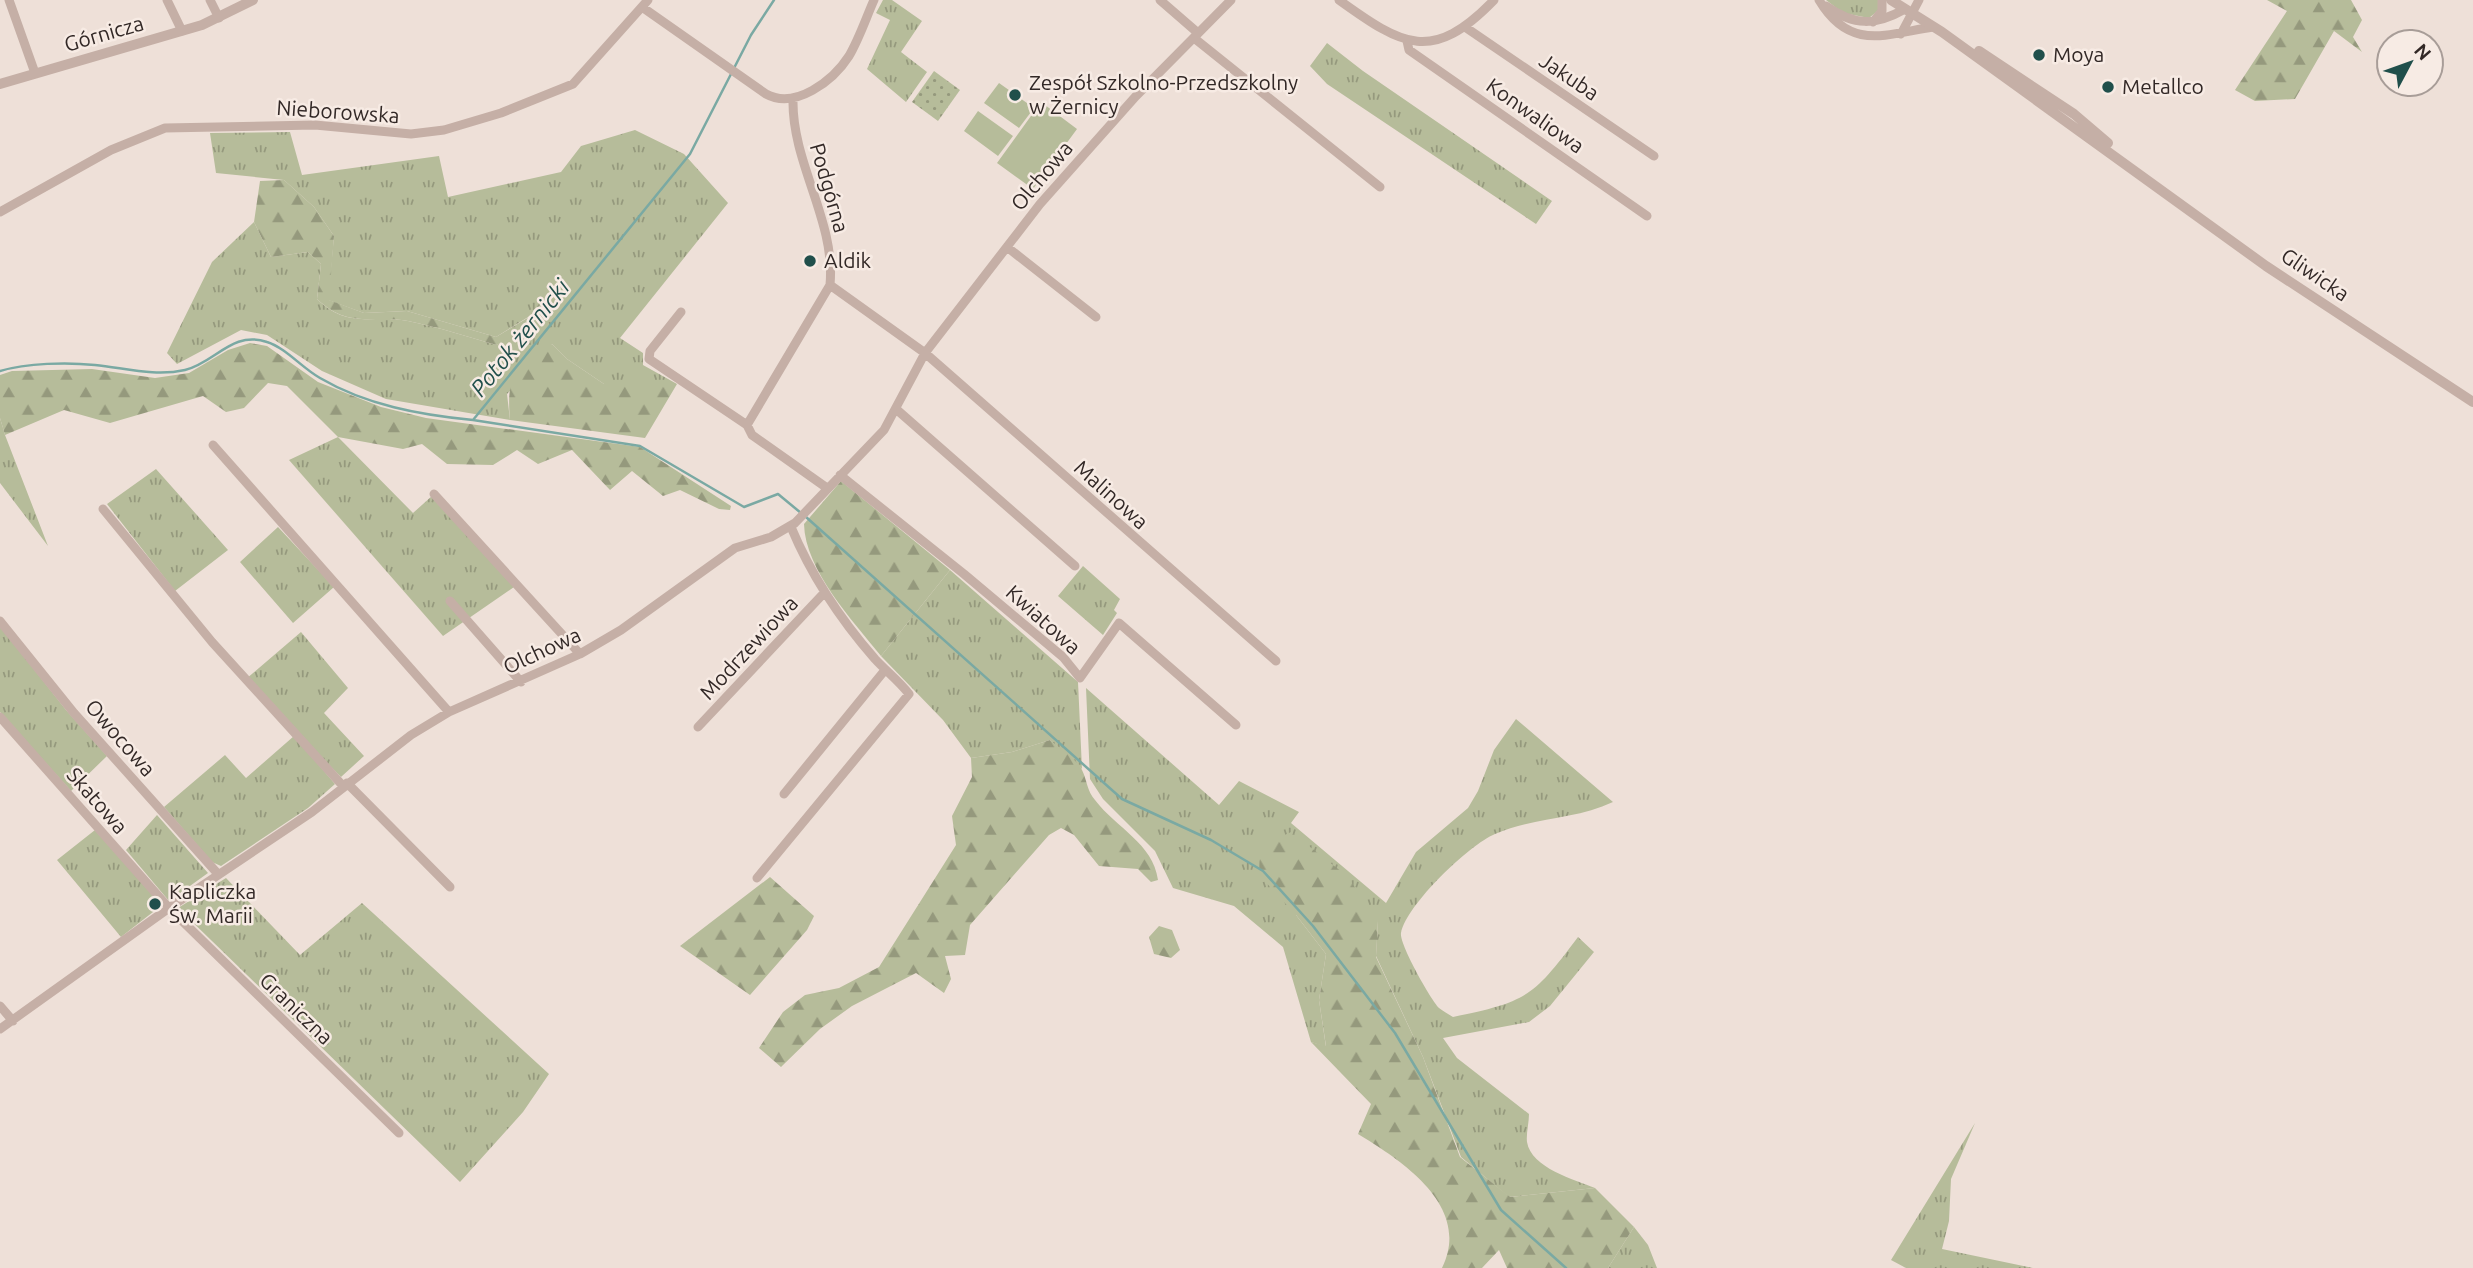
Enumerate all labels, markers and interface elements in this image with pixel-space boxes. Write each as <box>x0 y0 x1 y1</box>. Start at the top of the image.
street label: Górnicza <box>61 10 146 56</box>
north arrow <box>2375 28 2445 98</box>
text: N <box>2410 39 2436 64</box>
place label: Moya <box>2053 42 2104 66</box>
marker: Moya <box>2031 47 2047 63</box>
street label: Jakuba <box>1535 48 1604 105</box>
place label: Zespół Szkolno-Przedszkolny w Żernicy <box>1029 70 1298 118</box>
street label: Konwaliowa <box>1482 73 1589 158</box>
place label: Metallco <box>2122 74 2204 98</box>
marker: Metallco <box>2100 79 2116 95</box>
marker: Zespół Szkolno-Przedszkolny w Żernicy <box>1007 87 1023 103</box>
street label: Nieborowska <box>276 95 400 127</box>
street label: Olchowa <box>1005 136 1077 215</box>
street label: Podgórna <box>806 140 854 235</box>
street label: Gliwicka <box>2277 243 2354 306</box>
place label: Aldik <box>824 248 872 272</box>
marker: Aldik <box>802 253 818 269</box>
water label: Potok żernicki <box>465 274 575 401</box>
street label: Malinowa <box>1070 455 1154 534</box>
street label: Kwiatowa <box>1002 580 1086 659</box>
street label: Modrzewiowa <box>694 591 802 704</box>
street label: Olchowa <box>499 622 584 678</box>
street label: Owocowa <box>81 694 161 781</box>
street label: Skatowa <box>62 762 133 838</box>
place label: Kapliczka Św. Marii <box>169 879 256 927</box>
marker: Kapliczka Św. Marii <box>147 896 163 912</box>
street label: Graniczna <box>255 968 338 1049</box>

